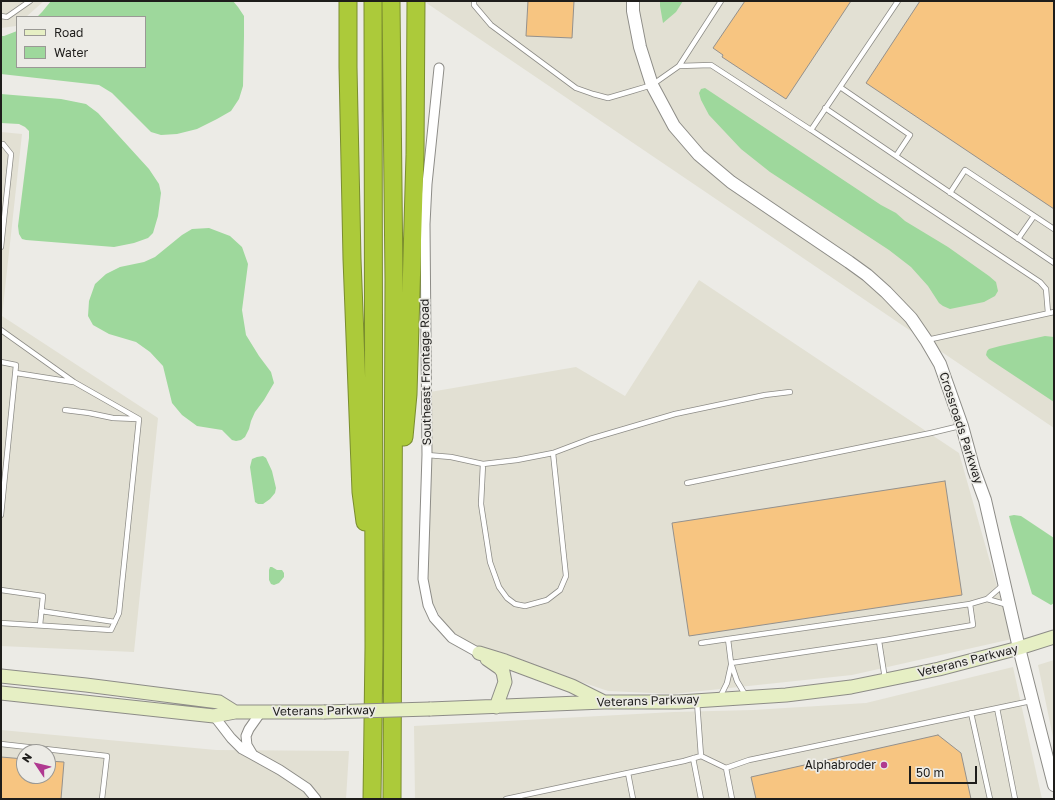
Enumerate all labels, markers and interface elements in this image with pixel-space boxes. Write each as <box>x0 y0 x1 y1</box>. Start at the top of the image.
legend <box>16 16 146 68</box>
text: Road <box>54 25 83 40</box>
text: Water <box>54 45 88 60</box>
street label: Southeast Frontage Road <box>418 299 434 445</box>
street label: Crossroads Parkway <box>936 370 986 486</box>
street label: Veterans Parkway <box>916 642 1020 680</box>
street label: Veterans Parkway <box>596 692 700 710</box>
street label: Veterans Parkway <box>272 703 376 719</box>
north arrow <box>16 744 56 784</box>
text: N <box>19 750 34 765</box>
place label: Alphabroder <box>805 758 876 772</box>
scale bar <box>911 758 979 784</box>
marker: Alphabroder <box>879 760 889 770</box>
text: 50 m <box>916 765 944 780</box>

